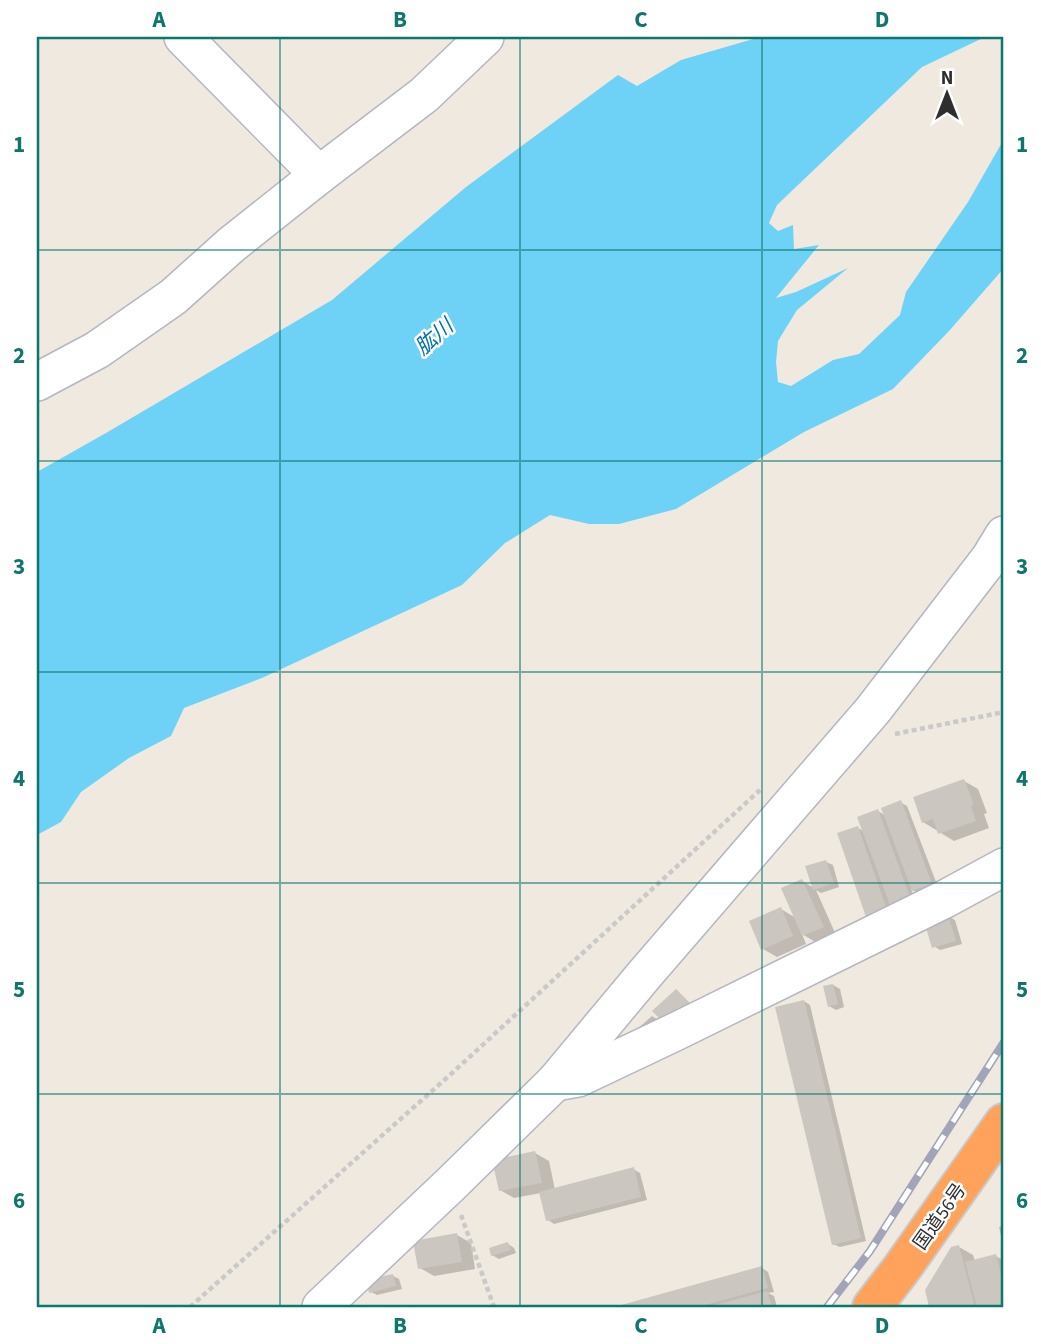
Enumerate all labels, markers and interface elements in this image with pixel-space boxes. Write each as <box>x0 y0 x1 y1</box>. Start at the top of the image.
text: A <box>151 3 166 36</box>
text: B <box>393 3 407 36</box>
text: C <box>634 3 648 36</box>
text: D <box>875 3 889 36</box>
north arrow <box>912 60 982 130</box>
text: N <box>941 65 953 92</box>
text: 1 <box>13 128 25 161</box>
text: 1 <box>1016 128 1028 161</box>
water label: 肱川 <box>408 311 461 362</box>
text: 2 <box>13 339 25 372</box>
text: 2 <box>1016 339 1028 372</box>
text: 3 <box>13 550 25 583</box>
text: 3 <box>1016 550 1028 583</box>
text: 4 <box>13 762 25 795</box>
text: 4 <box>1016 762 1028 795</box>
text: 5 <box>13 973 25 1006</box>
text: 5 <box>1016 973 1028 1006</box>
street label: 国道56号 <box>907 1178 973 1256</box>
text: 6 <box>13 1184 25 1217</box>
text: 6 <box>1016 1184 1028 1217</box>
text: A <box>151 1309 166 1342</box>
text: B <box>393 1309 407 1342</box>
text: C <box>634 1309 648 1342</box>
text: D <box>875 1309 889 1342</box>

